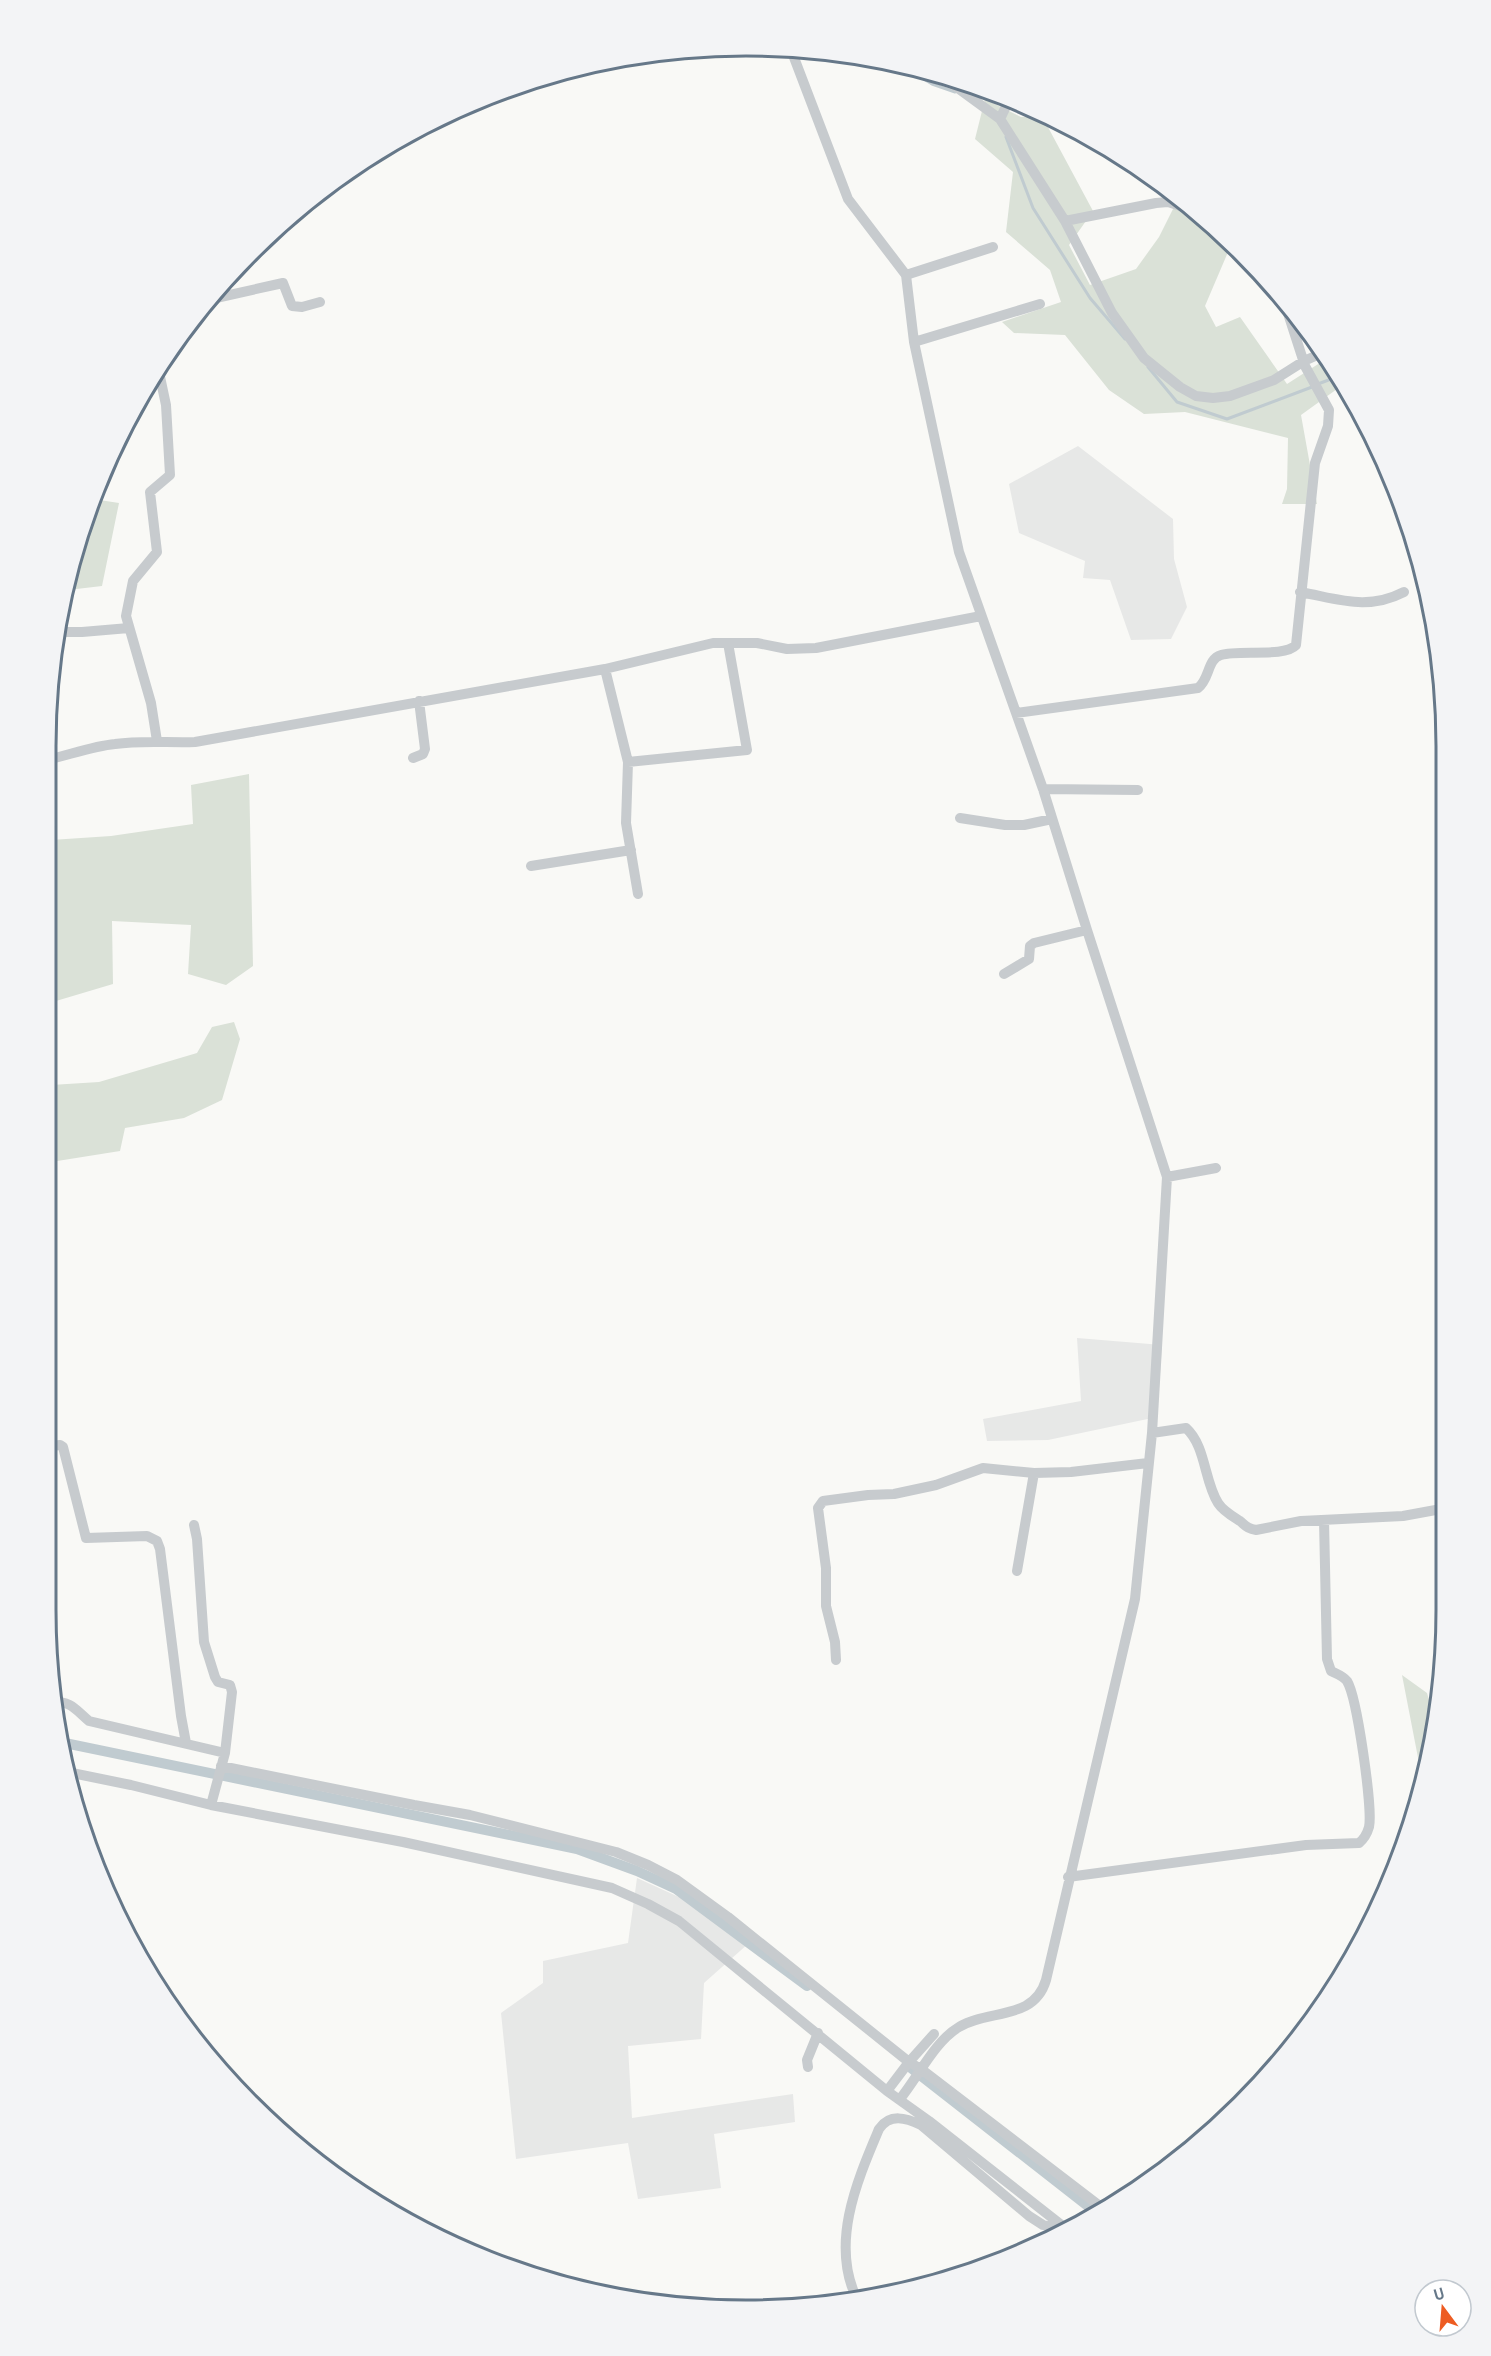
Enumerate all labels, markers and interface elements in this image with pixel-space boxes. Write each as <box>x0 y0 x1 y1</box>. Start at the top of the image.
north arrow <box>1413 2278 1473 2338</box>
text: U <box>1431 2283 1446 2305</box>

